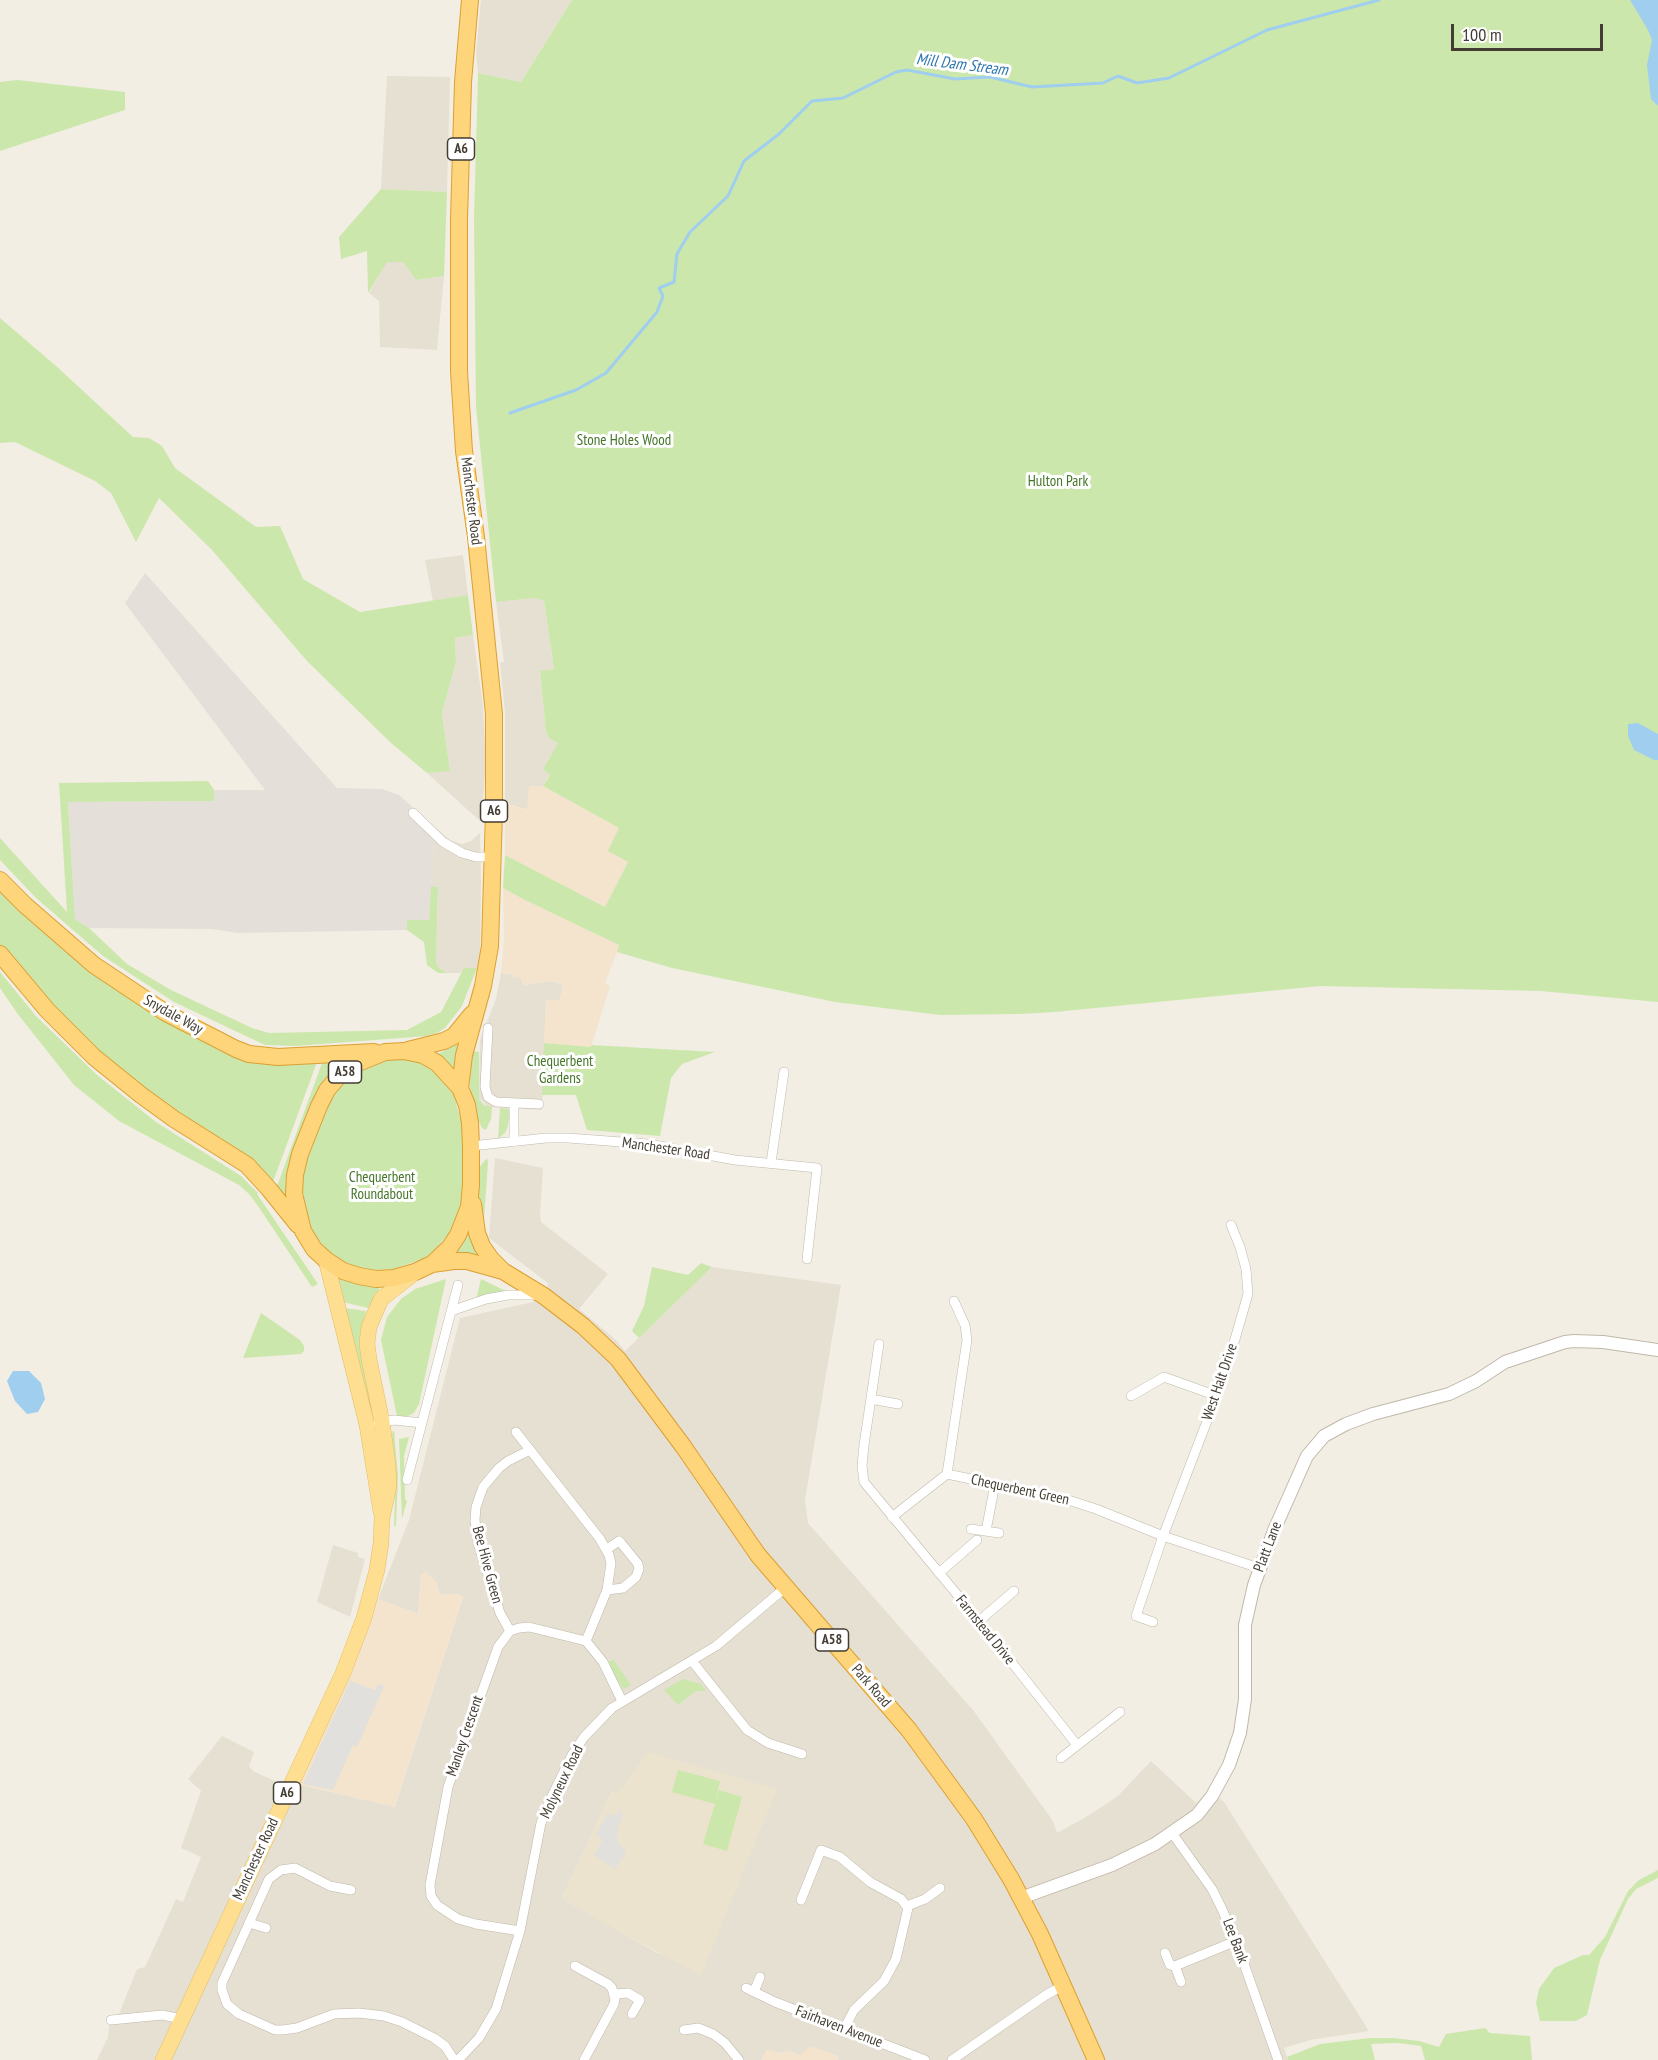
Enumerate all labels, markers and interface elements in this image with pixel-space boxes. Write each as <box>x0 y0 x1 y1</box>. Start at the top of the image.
scale bar <box>1454 12 1606 50</box>
text: 100 m <box>1462 23 1502 46</box>
water label: Mill Dam Stream <box>915 50 1009 80</box>
road number: A6 <box>448 138 474 160</box>
park label: Stone Holes Wood <box>577 432 671 450</box>
street label: Manchester Road <box>457 456 485 546</box>
park label: Hulton Park <box>1028 473 1088 491</box>
road number: A6 <box>480 800 508 822</box>
street label: Snydale Way <box>140 991 206 1039</box>
park label: Chequerbent Gardens <box>527 1053 593 1088</box>
road number: A58 <box>328 1061 362 1083</box>
street label: Manchester Road <box>621 1134 711 1164</box>
park label: Chequerbent Roundabout <box>349 1169 415 1204</box>
street label: West Halt Drive <box>1198 1341 1242 1423</box>
street label: Chequerbent Green <box>969 1471 1071 1509</box>
street label: Platt Lane <box>1250 1519 1286 1575</box>
street label: Bee Hive Green <box>468 1524 506 1606</box>
street label: Farmstead Drive <box>951 1592 1019 1668</box>
road number: A58 <box>816 1629 848 1651</box>
street label: Park Road <box>847 1661 895 1711</box>
street label: Manley Crescent <box>443 1693 487 1779</box>
street label: Molyneux Road <box>537 1742 587 1822</box>
road number: A6 <box>274 1782 300 1804</box>
street label: Manchester Road <box>229 1815 283 1903</box>
street label: Lee Bank <box>1218 1916 1252 1966</box>
street label: Fairhaven Avenue <box>793 2002 885 2052</box>

